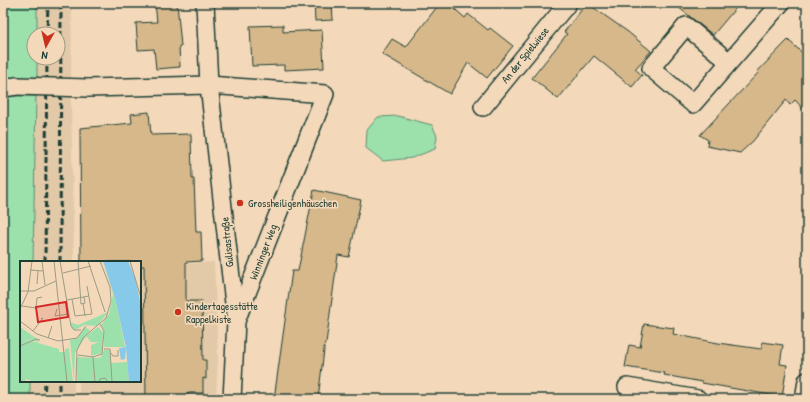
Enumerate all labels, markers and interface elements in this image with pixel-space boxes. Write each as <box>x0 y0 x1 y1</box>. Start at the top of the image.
street label: An der Spielwiese <box>498 24 552 86</box>
north arrow <box>26 26 66 66</box>
text: N <box>41 49 48 63</box>
place label: Grossheiligenhäuschen <box>248 196 337 210</box>
marker: Grossheiligenhäuschen <box>235 198 245 208</box>
street label: Gulisastraße <box>217 216 237 268</box>
street label: Winninger Weg <box>246 222 280 282</box>
inset map <box>20 261 141 382</box>
place label: Kindertagesstätte Rappelkiste <box>186 299 259 326</box>
marker: Kindertagesstätte Rappelkiste <box>173 307 183 317</box>

